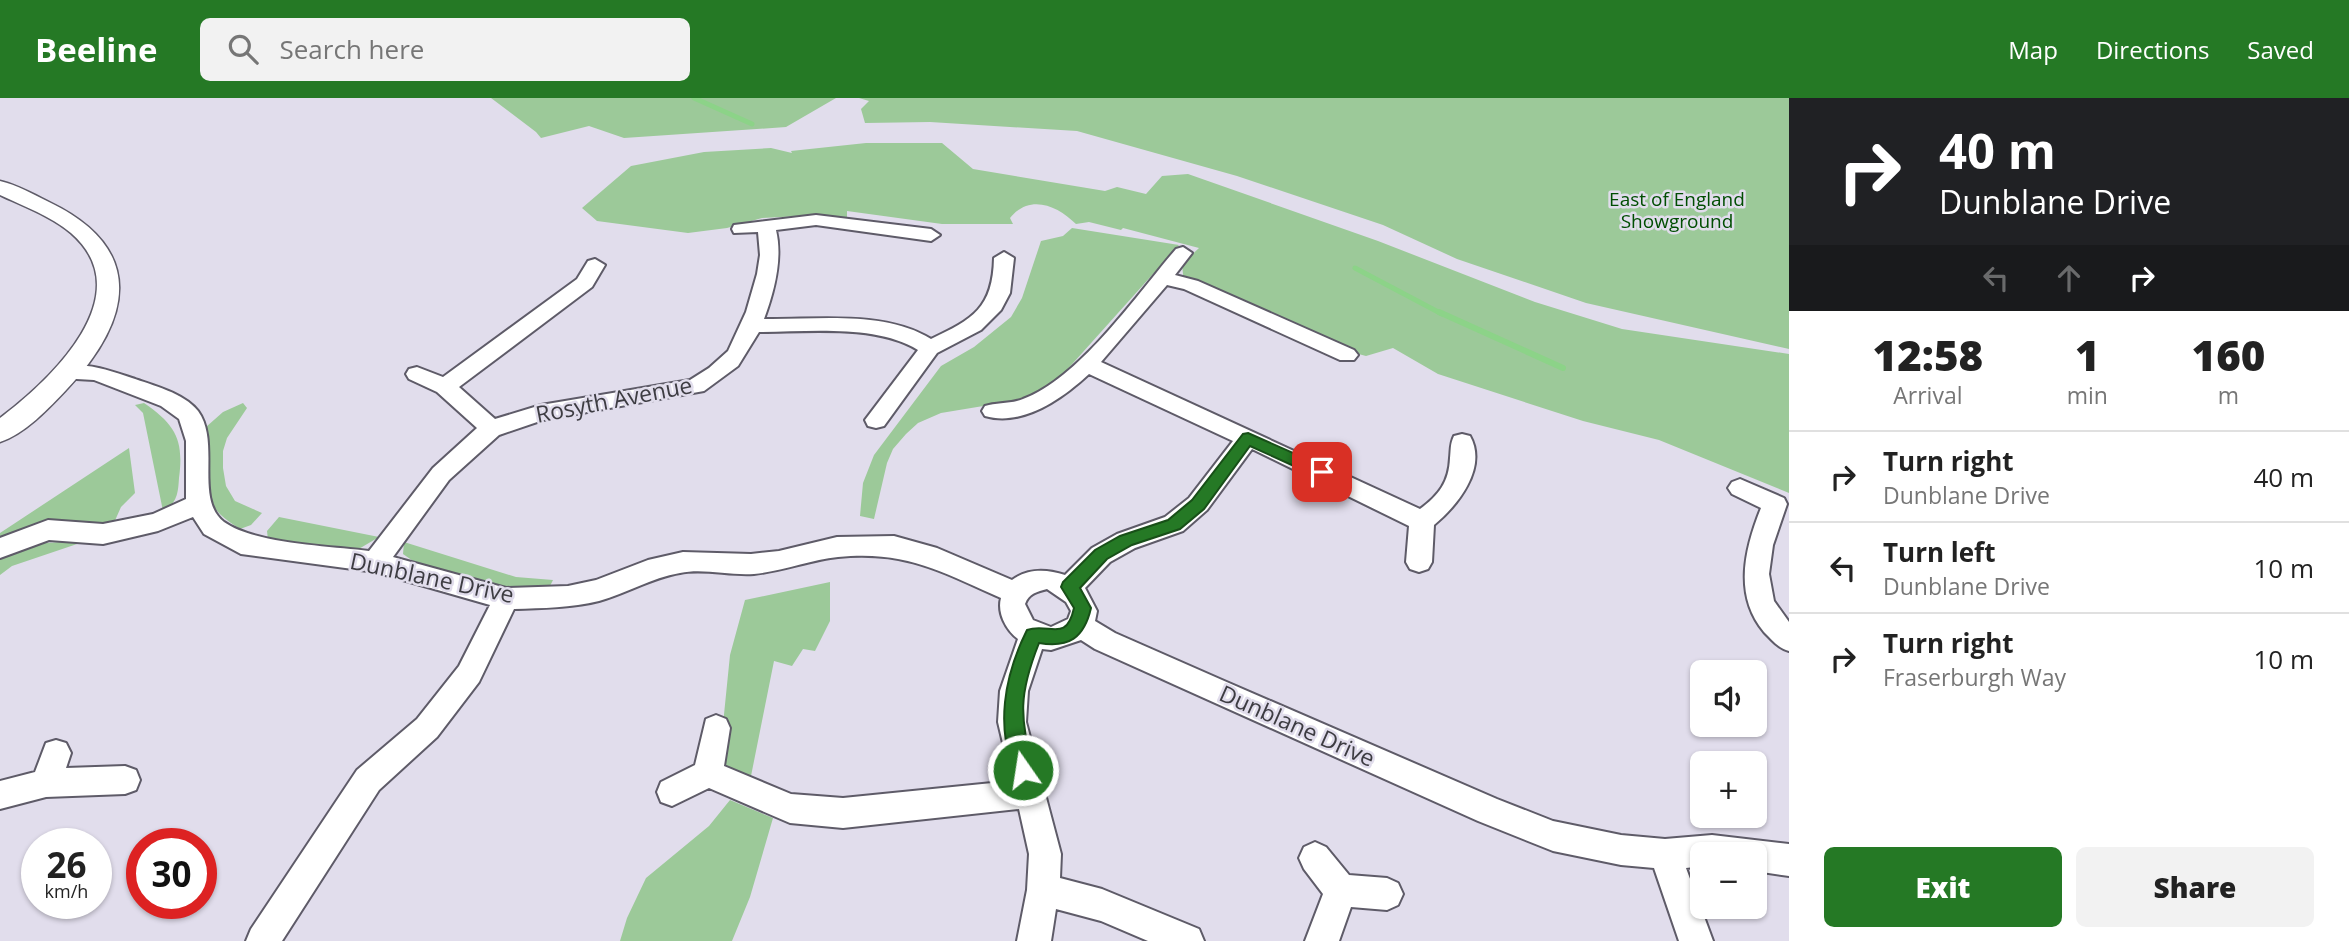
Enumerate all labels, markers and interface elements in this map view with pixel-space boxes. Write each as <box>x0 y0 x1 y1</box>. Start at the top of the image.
search box <box>200 18 690 81</box>
text: Beeline <box>35 27 158 72</box>
icon: search <box>224 30 262 68</box>
text: Search here <box>280 31 424 67</box>
text: Map <box>2008 33 2058 66</box>
text: Directions <box>2096 33 2209 66</box>
text: Saved <box>2247 33 2314 66</box>
text: 40 m <box>1939 117 2056 183</box>
icon: right <box>1824 126 1915 217</box>
text: Dunblane Drive <box>1939 180 2171 223</box>
park label: East of England Showground <box>1609 186 1745 234</box>
icon: left <box>1977 259 2015 297</box>
icon: ahead <box>2050 259 2088 297</box>
icon: right <box>2123 259 2161 297</box>
text: 12:58 <box>1873 326 1983 383</box>
text: 1 <box>2075 326 2100 383</box>
text: 160 <box>2192 326 2265 383</box>
street label: Rosyth Avenue <box>533 368 695 430</box>
text: Arrival <box>1893 379 1963 411</box>
text: min <box>2067 379 2108 411</box>
text: m <box>2218 379 2239 411</box>
pin <box>1292 442 1352 502</box>
text: Turn right <box>1883 443 2014 479</box>
icon: arrive <box>1303 453 1341 491</box>
icon: right <box>1824 458 1862 496</box>
text: 40 m <box>2253 459 2314 495</box>
text: Dunblane Drive <box>1883 479 2050 511</box>
text: Turn left <box>1883 534 1995 570</box>
street label: Dunblane Drive <box>347 544 517 610</box>
icon: left <box>1824 549 1862 587</box>
text: 10 m <box>2253 550 2314 586</box>
text: Dunblane Drive <box>1883 570 2050 602</box>
text: Turn right <box>1883 625 2014 661</box>
icon: right <box>1824 640 1862 678</box>
text: 10 m <box>2253 641 2314 677</box>
map controls <box>1690 660 1767 919</box>
button: sound <box>1690 660 1767 737</box>
text: Fraserburgh Way <box>1883 661 2066 693</box>
street label: Dunblane Drive <box>1215 677 1380 774</box>
position arrow <box>986 733 1060 807</box>
button: + <box>1690 751 1767 828</box>
speed limit sign: 30 <box>126 828 217 919</box>
text: 26 <box>46 841 87 888</box>
button: − <box>1690 842 1767 919</box>
button: Exit <box>1824 847 2062 927</box>
button: Share <box>2076 847 2314 927</box>
text: km/h <box>45 879 88 903</box>

